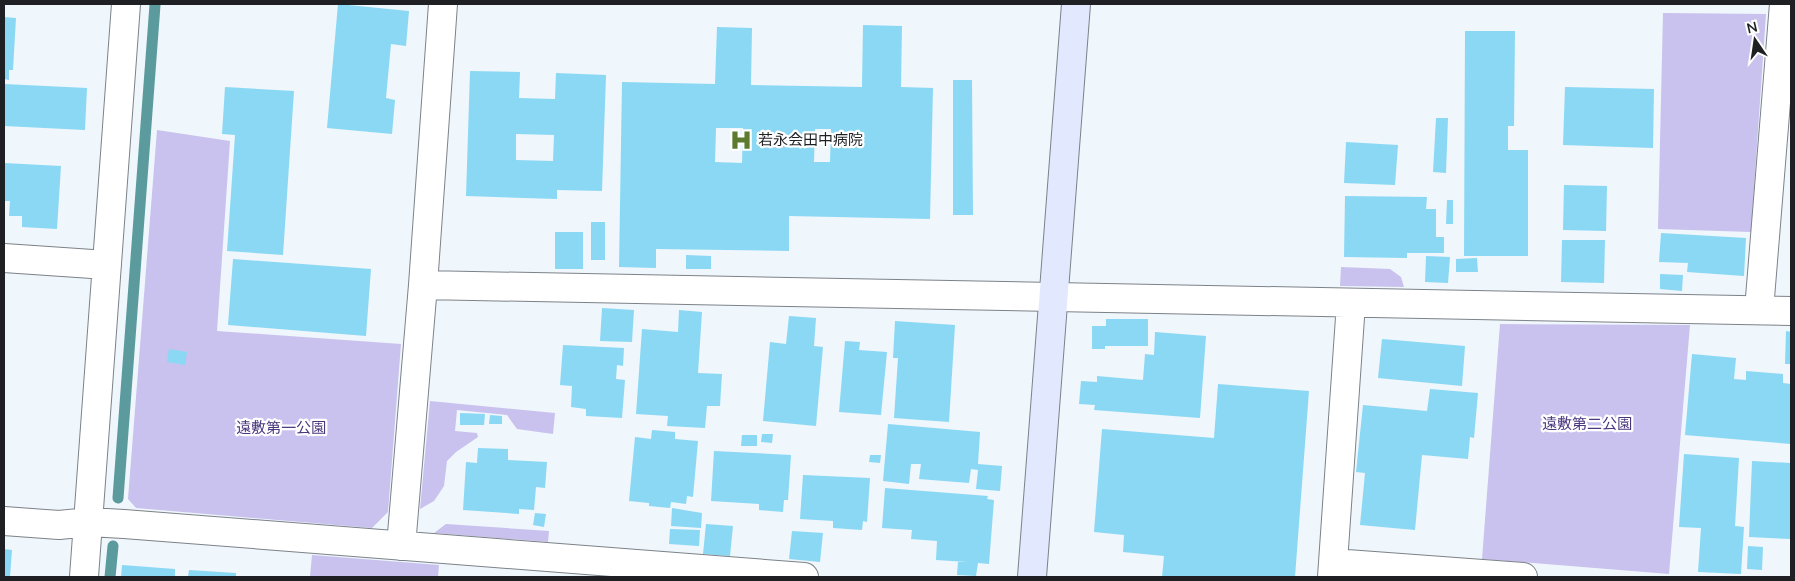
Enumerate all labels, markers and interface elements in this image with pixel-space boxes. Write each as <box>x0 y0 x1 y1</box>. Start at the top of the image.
north arrow <box>1730 15 1780 65</box>
text: N <box>1745 17 1759 37</box>
hospital icon: 若永会田中病院 <box>728 127 754 153</box>
place label: 若永会田中病院 <box>758 130 863 149</box>
park label: 遠敷第二公園 <box>1542 414 1632 433</box>
park label: 遠敷第一公園 <box>236 418 326 437</box>

